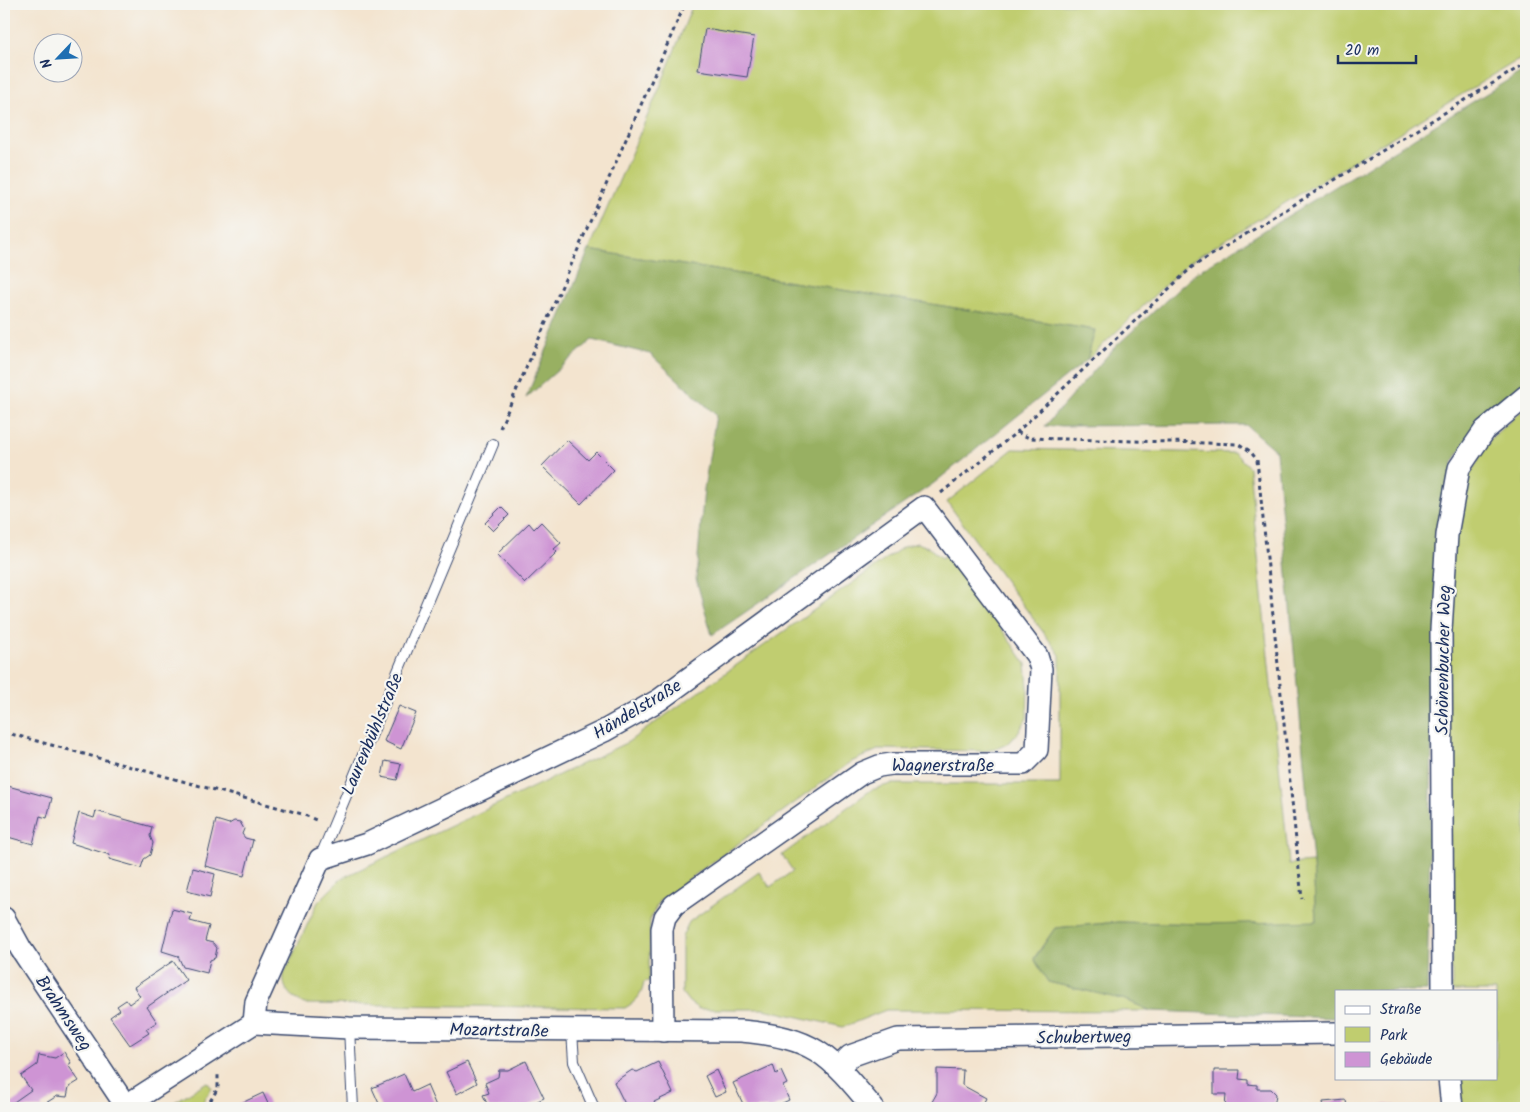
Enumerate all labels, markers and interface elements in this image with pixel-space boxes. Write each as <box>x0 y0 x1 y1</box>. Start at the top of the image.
north arrow <box>32 32 82 82</box>
scale bar <box>1338 32 1415 64</box>
text: 20 m <box>1345 39 1379 63</box>
text: N <box>35 54 59 72</box>
street label: Schönenbucher Weg <box>1429 585 1460 735</box>
street label: Laurenbühlstraße <box>335 669 412 800</box>
street label: Händelstraße <box>588 672 688 748</box>
street label: Wagnerstraße <box>892 752 994 781</box>
street label: Brahmsweg <box>27 970 99 1058</box>
legend <box>1335 990 1498 1080</box>
text: Straße <box>1380 998 1422 1022</box>
street label: Mozartstraße <box>449 1016 549 1047</box>
street label: Schubertweg <box>1036 1023 1132 1054</box>
text: Park <box>1380 1024 1408 1048</box>
text: Gebäude <box>1380 1048 1433 1072</box>

